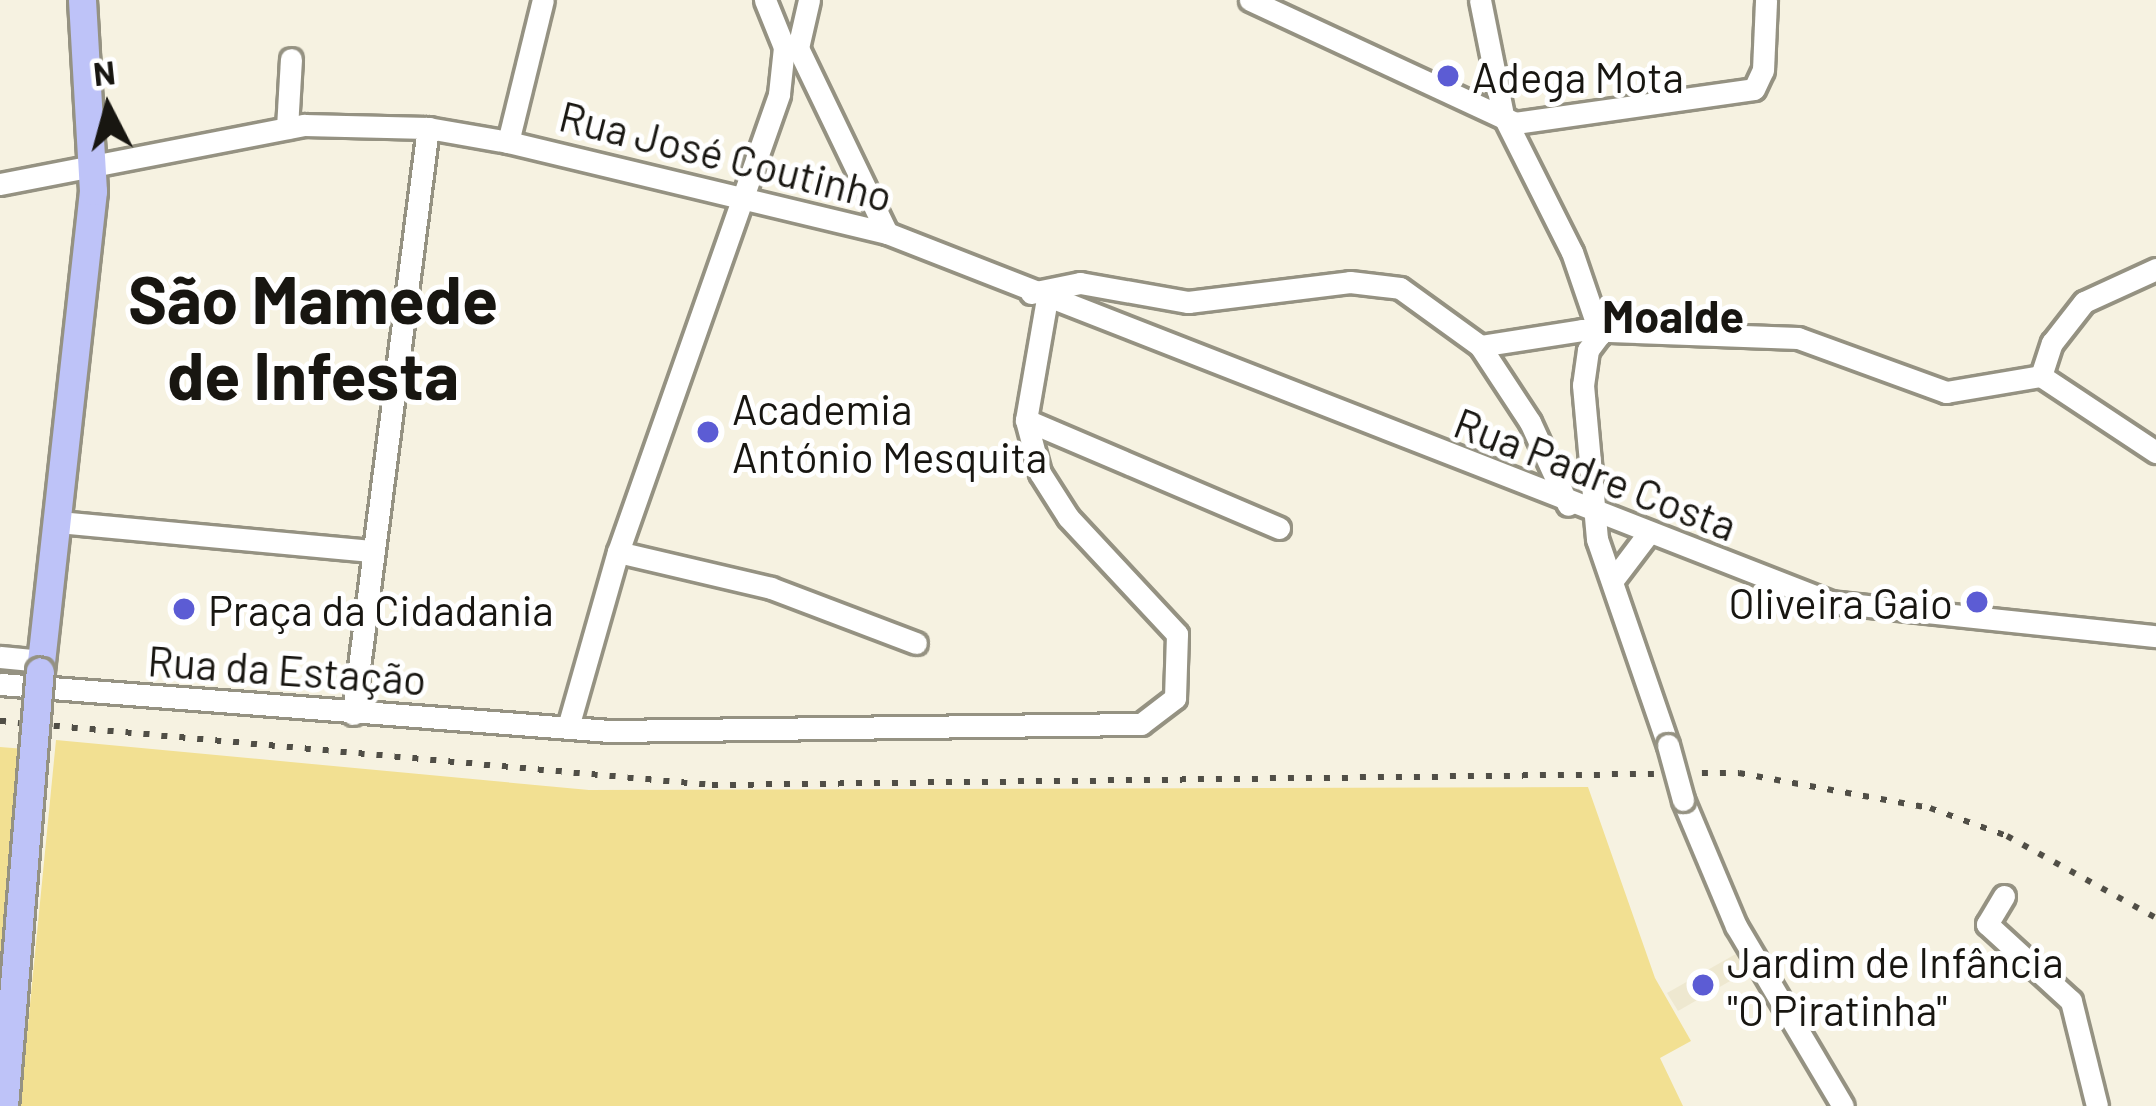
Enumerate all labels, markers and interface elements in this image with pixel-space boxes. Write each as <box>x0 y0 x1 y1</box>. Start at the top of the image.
north arrow <box>48 48 168 168</box>
text: N <box>91 51 117 93</box>
place label: Adega Mota <box>1472 51 1684 101</box>
marker: Adega Mota <box>1435 63 1461 89</box>
street label: Rua José Coutinho <box>555 89 897 221</box>
district label: São Mamede de Infesta <box>128 258 498 413</box>
district label: Moalde <box>1602 289 1744 343</box>
place label: Academia António Mesquita <box>732 383 1047 482</box>
street label: Rua Padre Costa <box>1448 396 1744 550</box>
marker: Academia António Mesquita <box>695 419 721 445</box>
place label: Oliveira Gaio <box>1729 577 1953 627</box>
place label: Praça da Cidadania <box>208 584 554 634</box>
marker: Oliveira Gaio <box>1964 589 1990 615</box>
marker: Praça da Cidadania <box>171 596 197 622</box>
street label: Rua da Estação <box>146 634 428 704</box>
place label: Jardim de Infância "O Piratinha" <box>1727 936 2064 1034</box>
marker: Jardim de Infância "O Piratinha" <box>1690 972 1716 998</box>

